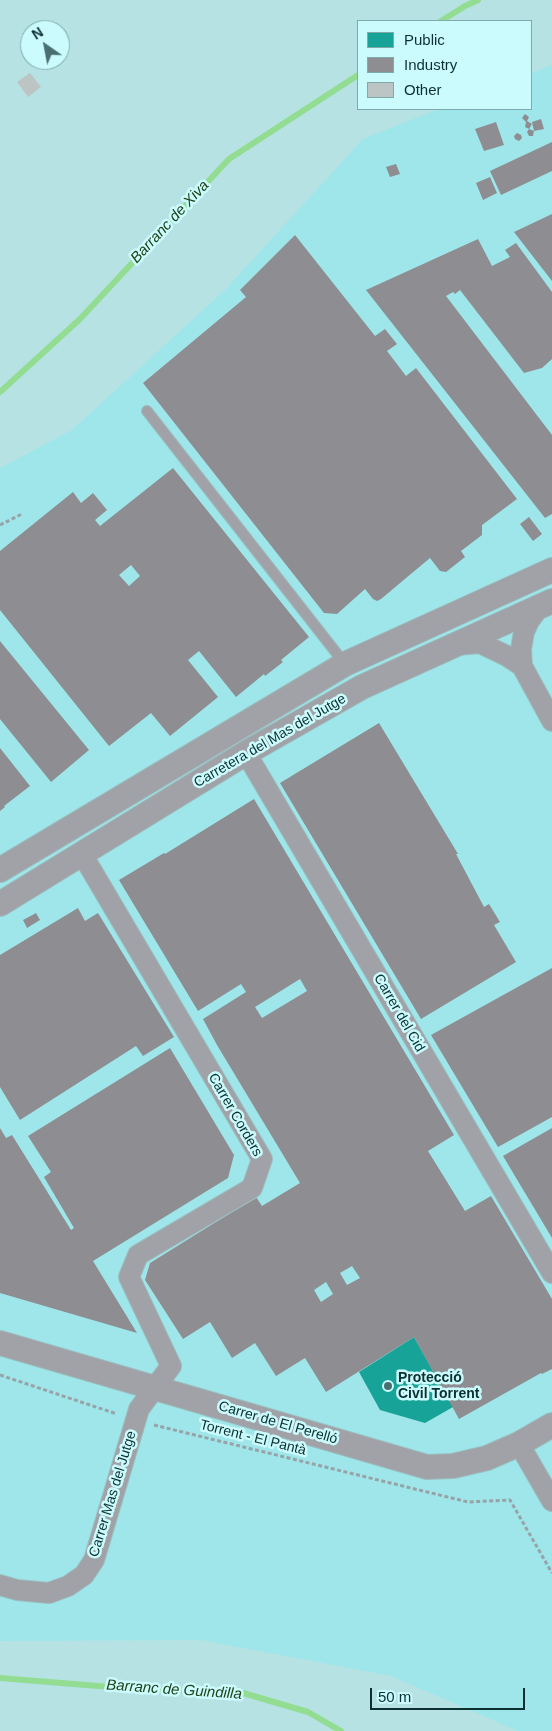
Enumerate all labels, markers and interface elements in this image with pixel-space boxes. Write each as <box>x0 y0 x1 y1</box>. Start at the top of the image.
north arrow <box>20 20 70 70</box>
legend <box>357 20 532 110</box>
text: N <box>29 24 46 43</box>
text: Public <box>404 31 445 48</box>
text: Industry <box>404 56 457 73</box>
text: Other <box>404 81 442 98</box>
water label: Barranc de Xiva <box>127 177 213 267</box>
street label: Carretera del Mas del Jutge <box>191 691 349 791</box>
street label: Carrer del Cid <box>370 971 428 1055</box>
street label: Carrer Corders <box>204 1070 266 1160</box>
place label: Protecció Civil Torrent <box>398 1370 479 1402</box>
marker: Protecció Civil Torrent <box>382 1380 394 1392</box>
street label: Carrer de El Perelló <box>217 1398 339 1448</box>
street label: Torrent - El Pantà <box>198 1417 308 1459</box>
street label: Carrer Mas del Jutge <box>86 1429 140 1559</box>
water label: Barranc de Guindilla <box>106 1676 242 1704</box>
scale bar <box>372 1678 527 1710</box>
text: 50 m <box>378 1688 411 1705</box>

